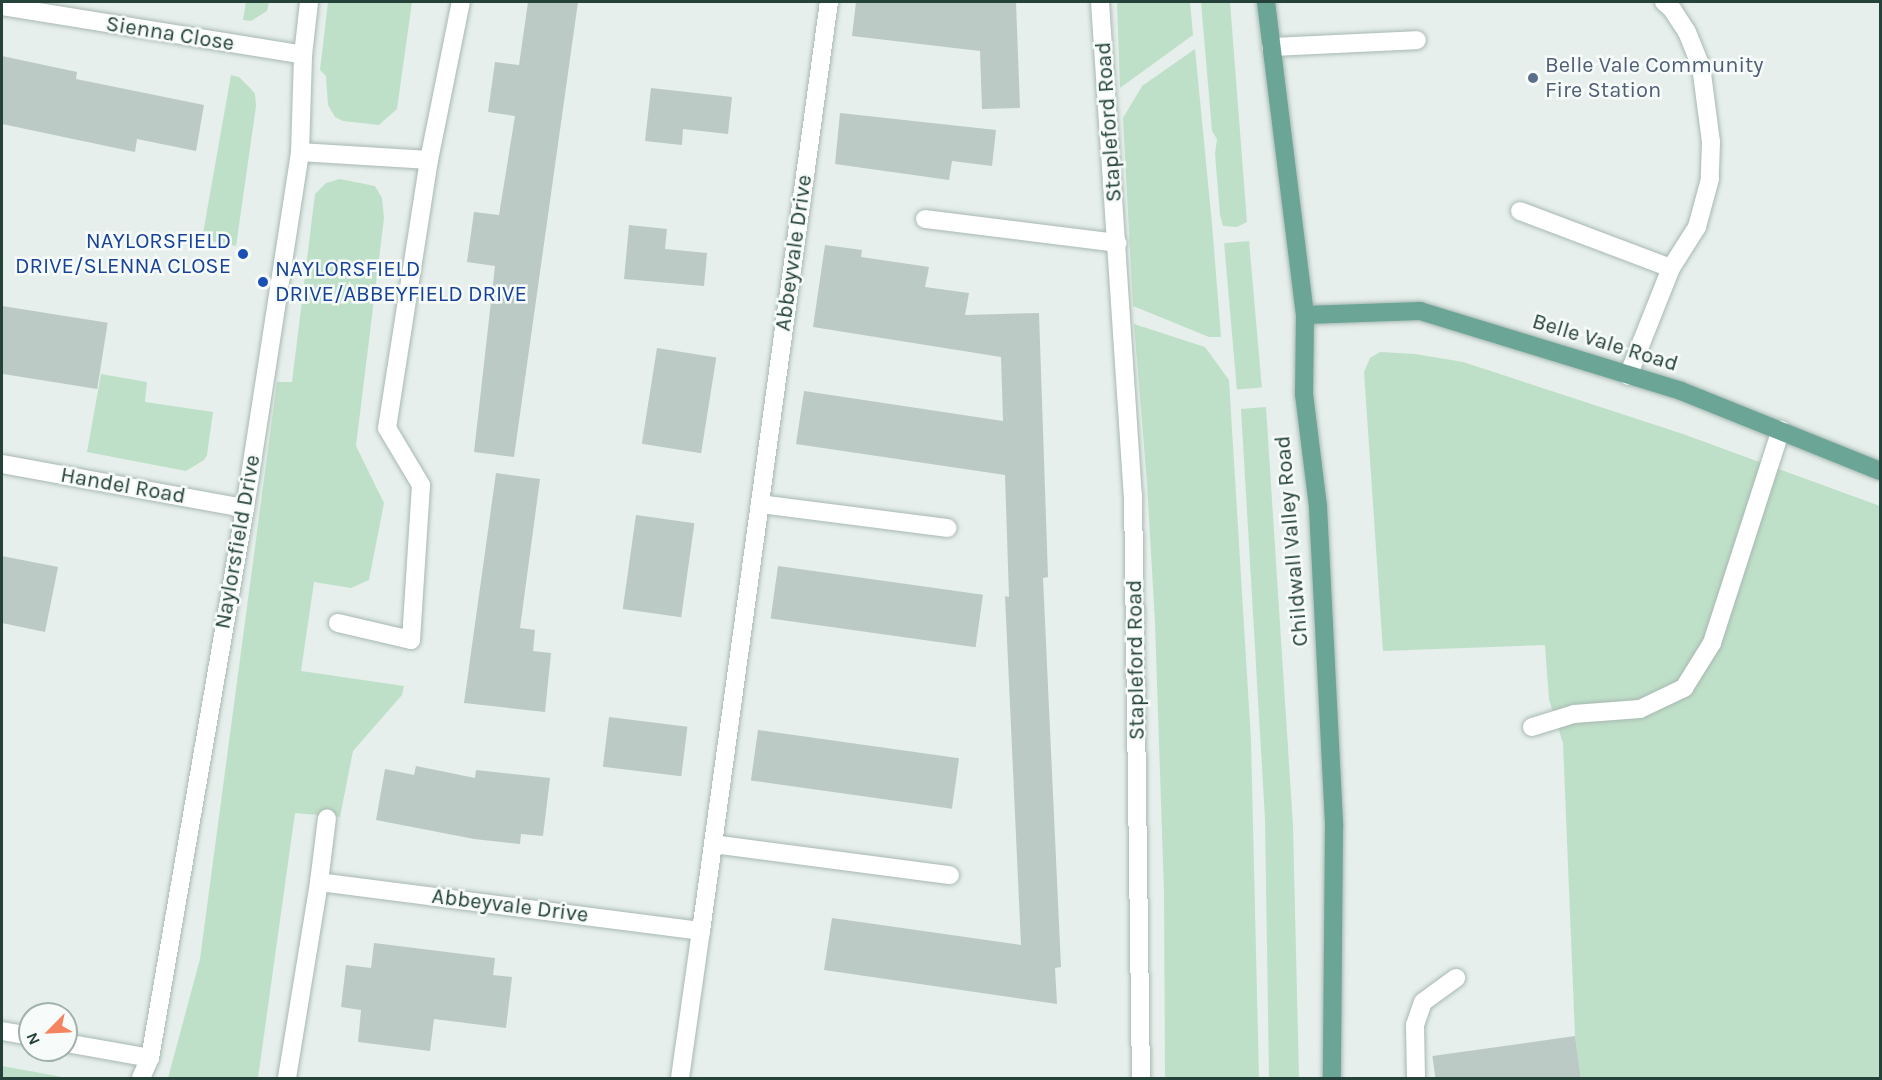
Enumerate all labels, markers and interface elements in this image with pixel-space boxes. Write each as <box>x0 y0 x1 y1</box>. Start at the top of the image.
street label: Sienna Close <box>104 11 236 57</box>
street label: Stapleford Road <box>1090 41 1128 203</box>
place label: Belle Vale Community Fire Station <box>1545 52 1764 104</box>
marker: Belle Vale Community Fire Station <box>1526 71 1540 85</box>
street label: Abbeyvale Drive <box>770 173 818 333</box>
place label: NAYLORSFIELD DRIVE/SLENNA CLOSE <box>15 228 231 280</box>
marker: NAYLORSFIELD DRIVE/SLENNA CLOSE <box>236 247 250 261</box>
place label: NAYLORSFIELD DRIVE/ABBEYFIELD DRIVE <box>275 256 527 308</box>
marker: NAYLORSFIELD DRIVE/ABBEYFIELD DRIVE <box>256 275 270 289</box>
street label: Belle Vale Road <box>1529 308 1681 378</box>
street label: Childwall Valley Road <box>1270 434 1314 648</box>
street label: Naylorsfield Drive <box>210 453 266 631</box>
street label: Handel Road <box>58 462 188 510</box>
street label: Stapleford Road <box>1121 580 1151 740</box>
street label: Abbeyvale Drive <box>430 883 590 929</box>
north arrow <box>18 1002 78 1062</box>
text: N <box>22 1030 44 1048</box>

